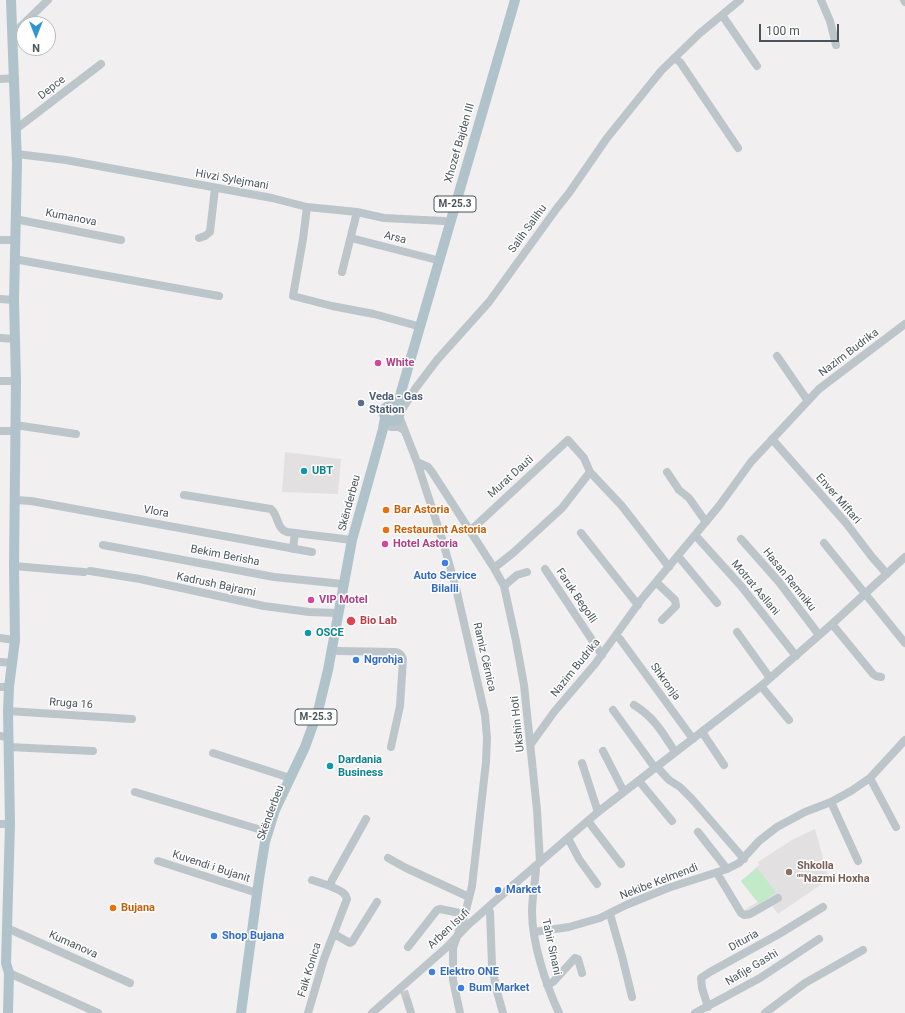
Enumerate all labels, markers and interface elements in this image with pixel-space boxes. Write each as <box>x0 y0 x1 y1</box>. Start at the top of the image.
north arrow <box>16 16 56 56</box>
scale bar <box>761 16 841 42</box>
text: 100 m <box>766 24 800 38</box>
text: N <box>32 41 40 54</box>
street label: Depce <box>36 73 68 103</box>
street label: Xhozef Bajden III <box>442 102 478 184</box>
street label: Hivzi Sylejmani <box>194 167 270 193</box>
road number: M-25.3 <box>434 196 476 212</box>
street label: Salih Salihu <box>506 202 550 256</box>
street label: Kumanova <box>44 207 98 229</box>
street label: Arsa <box>382 229 408 247</box>
street label: Nazim Budrika <box>817 326 881 380</box>
place label: White <box>386 356 414 370</box>
marker: White <box>373 358 383 368</box>
place label: Veda - Gas Station <box>369 390 423 416</box>
marker: Veda - Gas Station <box>356 398 366 408</box>
street label: Murat Dauti <box>485 453 537 501</box>
place label: UBT <box>312 464 333 478</box>
marker: UBT <box>299 466 309 476</box>
street label: Enver Miftari <box>813 471 863 527</box>
street label: Skënderbeu <box>336 473 364 533</box>
street label: Vlora <box>142 503 170 521</box>
place label: Bar Astoria <box>394 503 449 517</box>
marker: Bar Astoria <box>381 505 391 515</box>
place label: Restaurant Astoria <box>394 523 486 537</box>
marker: Restaurant Astoria <box>381 525 391 535</box>
place label: Hotel Astoria <box>393 537 458 551</box>
marker: Hotel Astoria <box>380 539 390 549</box>
street label: Bekim Berisha <box>189 543 261 569</box>
street label: Hasan Remniku <box>760 546 818 614</box>
marker: Auto Service Bilalli <box>440 558 450 568</box>
street label: Motrat Asllani <box>728 558 782 618</box>
street label: Faruk Begolli <box>553 566 599 626</box>
place label: Auto Service Bilalli <box>413 569 477 595</box>
street label: Kadrush Bajrami <box>175 570 257 600</box>
place label: VIP Motel <box>319 593 368 607</box>
marker: VIP Motel <box>306 595 316 605</box>
place label: Bio Lab <box>360 614 397 628</box>
marker: Bio Lab <box>345 615 357 627</box>
street label: Ramiz Cërnica <box>470 621 498 693</box>
place label: OSCE <box>316 626 344 640</box>
marker: OSCE <box>303 628 313 638</box>
street label: Nazim Budrika <box>548 636 604 700</box>
place label: Ngrohja <box>364 653 403 667</box>
marker: Ngrohja <box>351 655 361 665</box>
street label: Shkronja <box>647 661 683 703</box>
street label: Ukshin Hoti <box>508 695 528 753</box>
street label: Rruga 16 <box>49 696 93 712</box>
road number: M-25.3 <box>295 709 337 725</box>
place label: Dardania Business <box>338 753 383 779</box>
marker: Dardania Business <box>325 761 335 771</box>
street label: Skënderbeu <box>255 784 287 842</box>
street label: Kuvendi i Bujanit <box>170 848 252 886</box>
place label: Shkolla ""Nazmi Hoxha <box>797 859 870 885</box>
street label: Nekibe Kelmendi <box>618 861 700 903</box>
marker: Shkolla ""Nazmi Hoxha <box>784 867 794 877</box>
place label: Market <box>506 883 541 897</box>
marker: Market <box>493 885 503 895</box>
place label: Bujana <box>121 901 155 915</box>
marker: Bujana <box>108 903 118 913</box>
street label: Arben Isufi <box>425 906 473 952</box>
street label: Tahir Sinani <box>539 918 563 976</box>
street label: Dituria <box>727 927 761 955</box>
street label: Kumanova <box>47 928 99 962</box>
place label: Shop Bujana <box>222 929 284 943</box>
marker: Shop Bujana <box>209 931 219 941</box>
street label: Faik Konica <box>295 941 325 999</box>
street label: Nafije Gashi <box>723 947 781 989</box>
place label: Elektro ONE <box>440 965 499 979</box>
marker: Elektro ONE <box>427 967 437 977</box>
place label: Bum Market <box>469 981 529 995</box>
marker: Bum Market <box>456 983 466 993</box>

